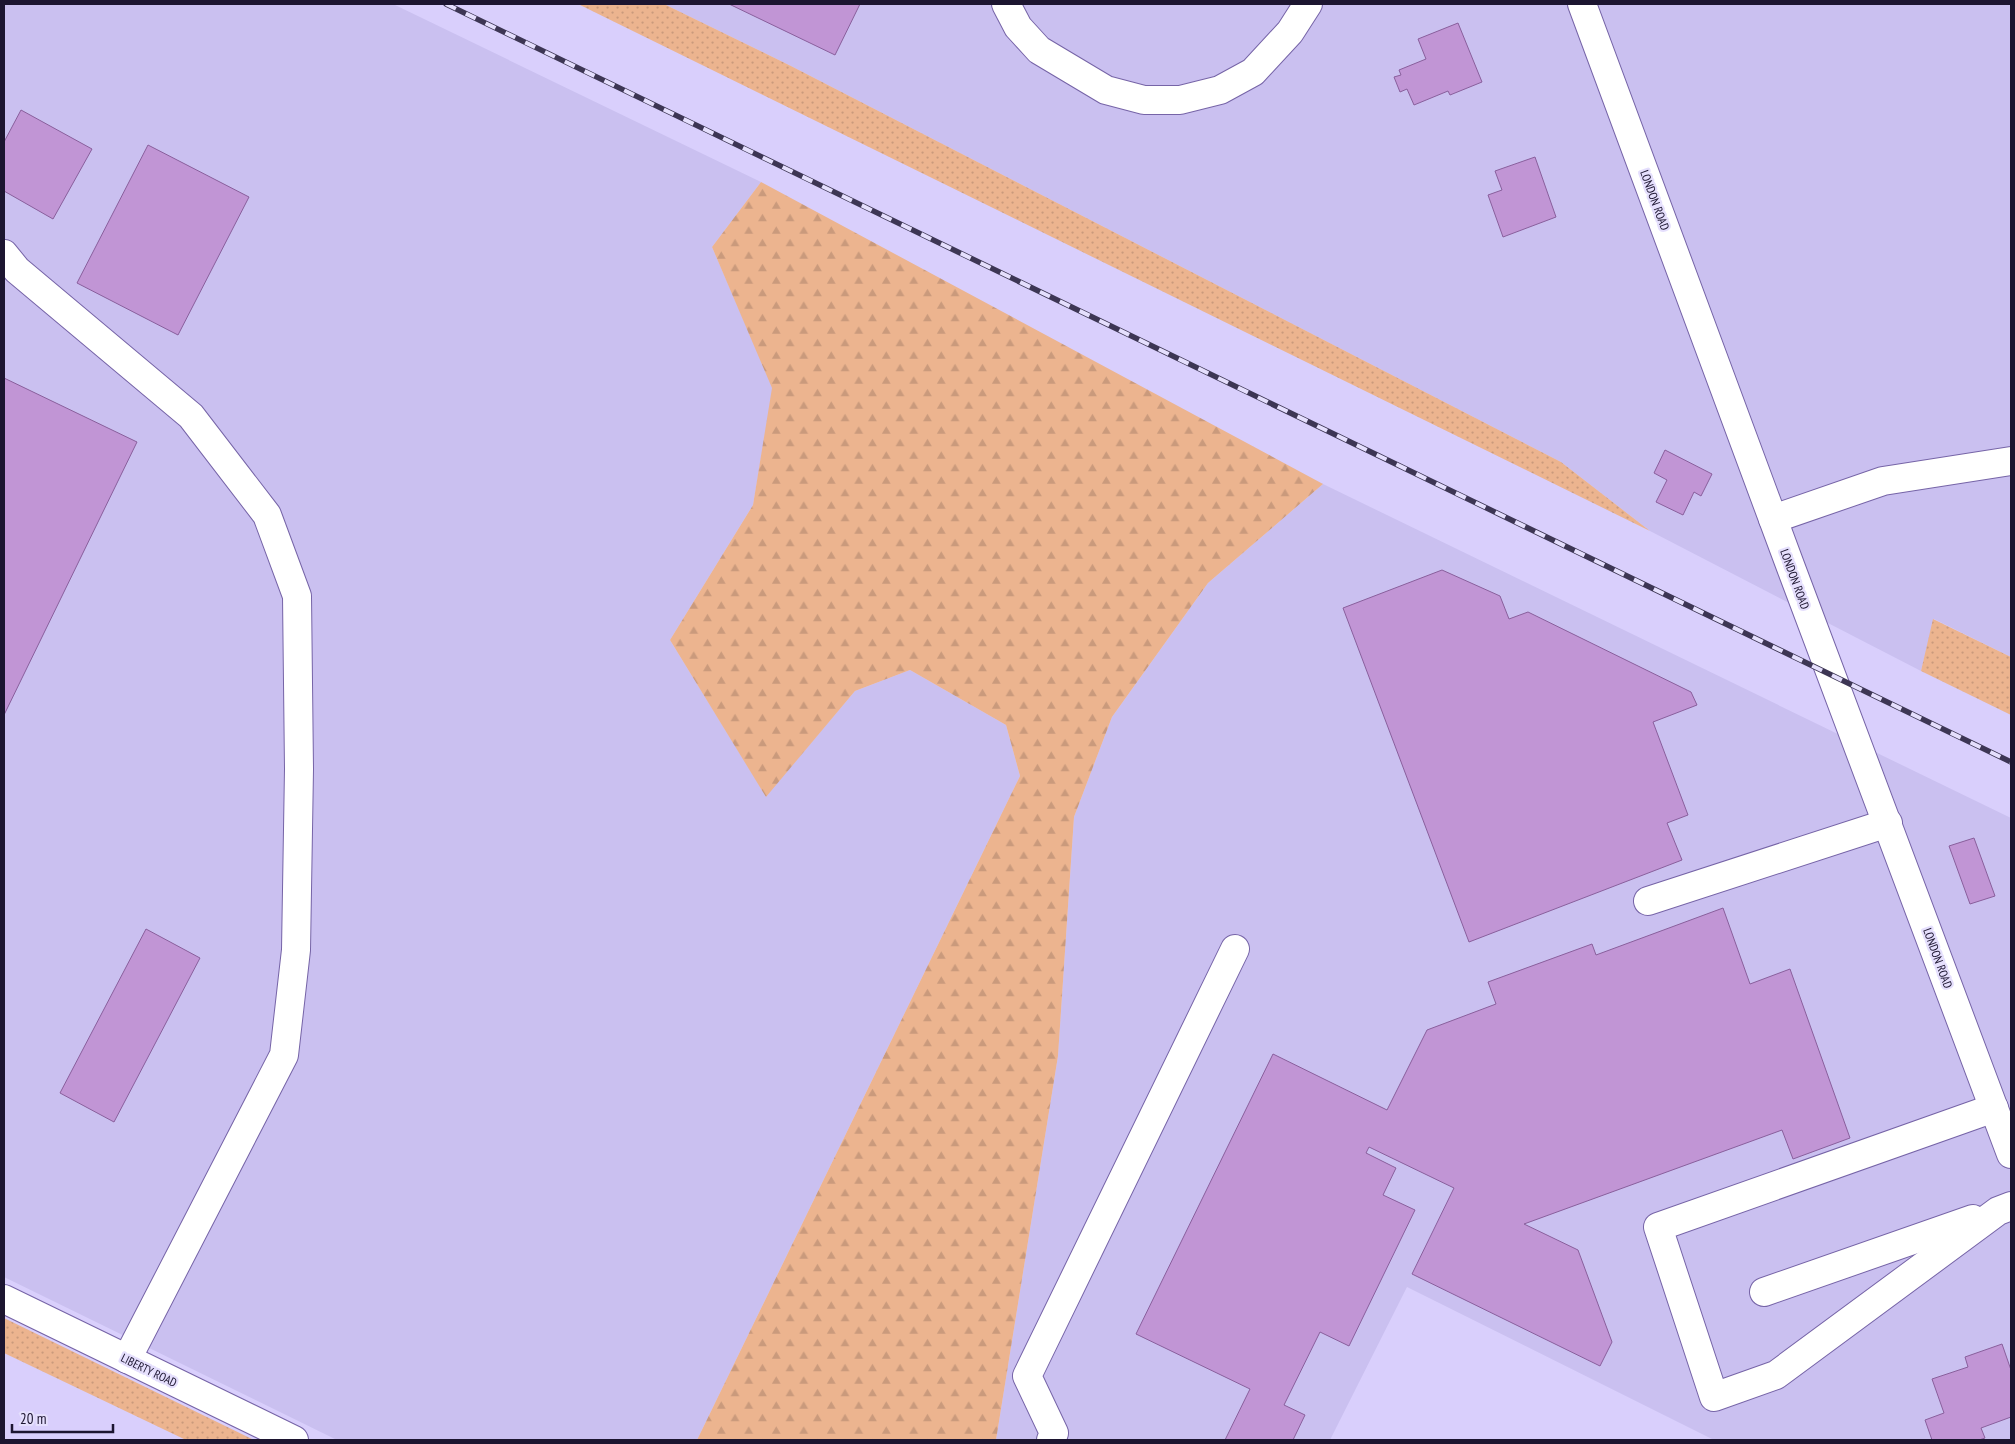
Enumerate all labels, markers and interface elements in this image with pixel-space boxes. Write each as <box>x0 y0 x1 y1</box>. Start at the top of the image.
street label: LONDON ROAD <box>1637 168 1673 232</box>
street label: LONDON ROAD <box>1777 547 1813 611</box>
street label: LONDON ROAD <box>1920 926 1956 990</box>
street label: LIBERTY ROAD <box>119 1350 179 1390</box>
scale bar <box>12 1402 114 1434</box>
text: 20 m <box>20 1409 46 1428</box>

